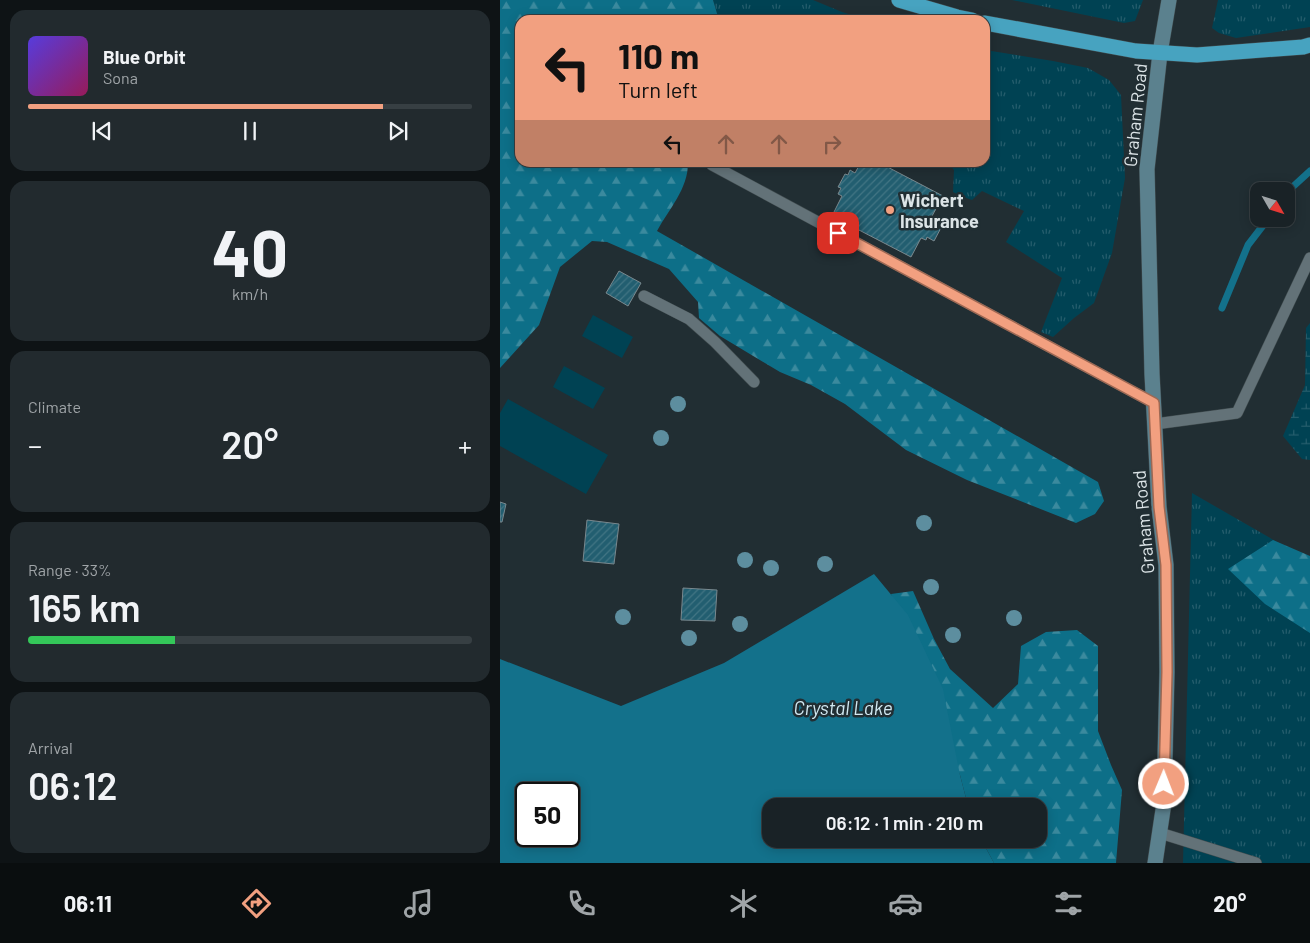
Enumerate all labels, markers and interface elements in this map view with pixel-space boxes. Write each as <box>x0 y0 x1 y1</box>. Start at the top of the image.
text: 110 m <box>618 34 699 76</box>
icon: left <box>535 35 600 100</box>
text: Blue Orbit <box>103 45 186 68</box>
street label: Graham Road <box>1119 62 1151 168</box>
text: Sona <box>103 68 138 87</box>
text: Turn left <box>618 76 698 102</box>
icon: previous <box>88 117 116 145</box>
icon: pause <box>236 117 264 145</box>
icon: next <box>384 117 412 145</box>
icon: left <box>659 130 687 158</box>
icon: ahead <box>712 130 740 158</box>
icon: ahead <box>765 130 793 158</box>
icon: right <box>818 130 846 158</box>
north arrow <box>1250 182 1295 228</box>
map controls <box>1250 182 1295 227</box>
place label: Wichert Insurance <box>900 189 979 232</box>
marker: Wichert Insurance <box>884 204 896 216</box>
text: 40 <box>212 212 288 290</box>
pin <box>817 212 859 254</box>
icon: arrive <box>824 219 852 247</box>
text: km/h <box>232 284 268 303</box>
text: Climate <box>28 397 81 416</box>
text: 20° <box>222 421 278 467</box>
text: − <box>28 428 42 462</box>
text: + <box>458 428 472 462</box>
street label: Graham Road <box>1128 469 1158 575</box>
text: Range · 33% <box>28 560 112 579</box>
text: 165 km <box>28 584 141 630</box>
water label: Crystal Lake <box>794 696 893 719</box>
text: Arrival <box>28 738 73 757</box>
position arrow <box>1137 757 1189 809</box>
text: 06:12 <box>28 762 118 808</box>
speed limit sign: 50 <box>515 782 580 847</box>
text: 06:12 · 1 min · 210 m <box>826 811 983 834</box>
icon: directions <box>239 886 274 921</box>
icon: music <box>401 886 436 921</box>
icon: phone <box>564 886 599 921</box>
icon: climate <box>726 886 761 921</box>
icon: car <box>888 886 923 921</box>
icon: filters <box>1051 886 1086 921</box>
text: 06:11 <box>64 890 112 916</box>
text: 20° <box>1213 890 1246 916</box>

